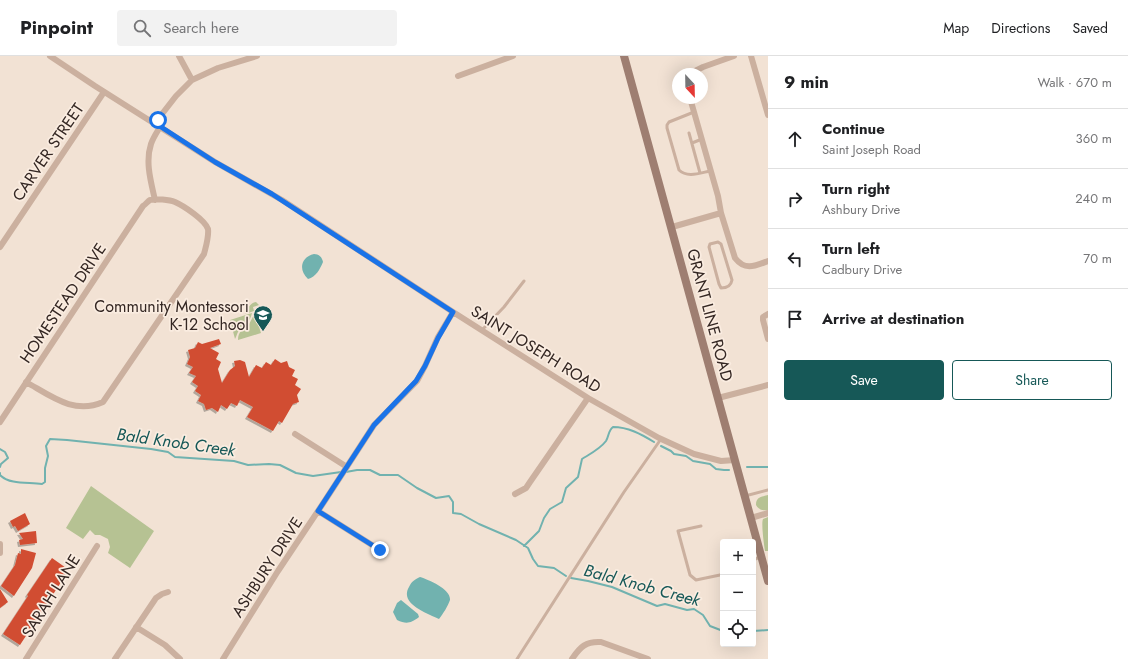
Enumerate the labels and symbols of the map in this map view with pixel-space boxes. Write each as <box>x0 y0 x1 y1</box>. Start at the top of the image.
north arrow <box>672 68 708 104</box>
street label: CARVER STREET <box>7 98 90 206</box>
route start <box>149 111 167 129</box>
street label: HOMESTEAD DRIVE <box>14 238 112 368</box>
street label: GRANT LINE ROAD <box>681 246 739 384</box>
place label: Community Montessori K-12 School <box>94 295 249 336</box>
street label: SAINT JOSEPH ROAD <box>467 300 606 398</box>
school or university icon: Community Montessori K-12 School <box>252 304 274 332</box>
water label: Bald Knob Creek <box>115 422 238 462</box>
street label: ASHBURY DRIVE <box>226 512 308 622</box>
route end <box>371 541 389 559</box>
street label: SARAH LANE <box>16 550 86 642</box>
water label: Bald Knob Creek <box>581 558 703 612</box>

